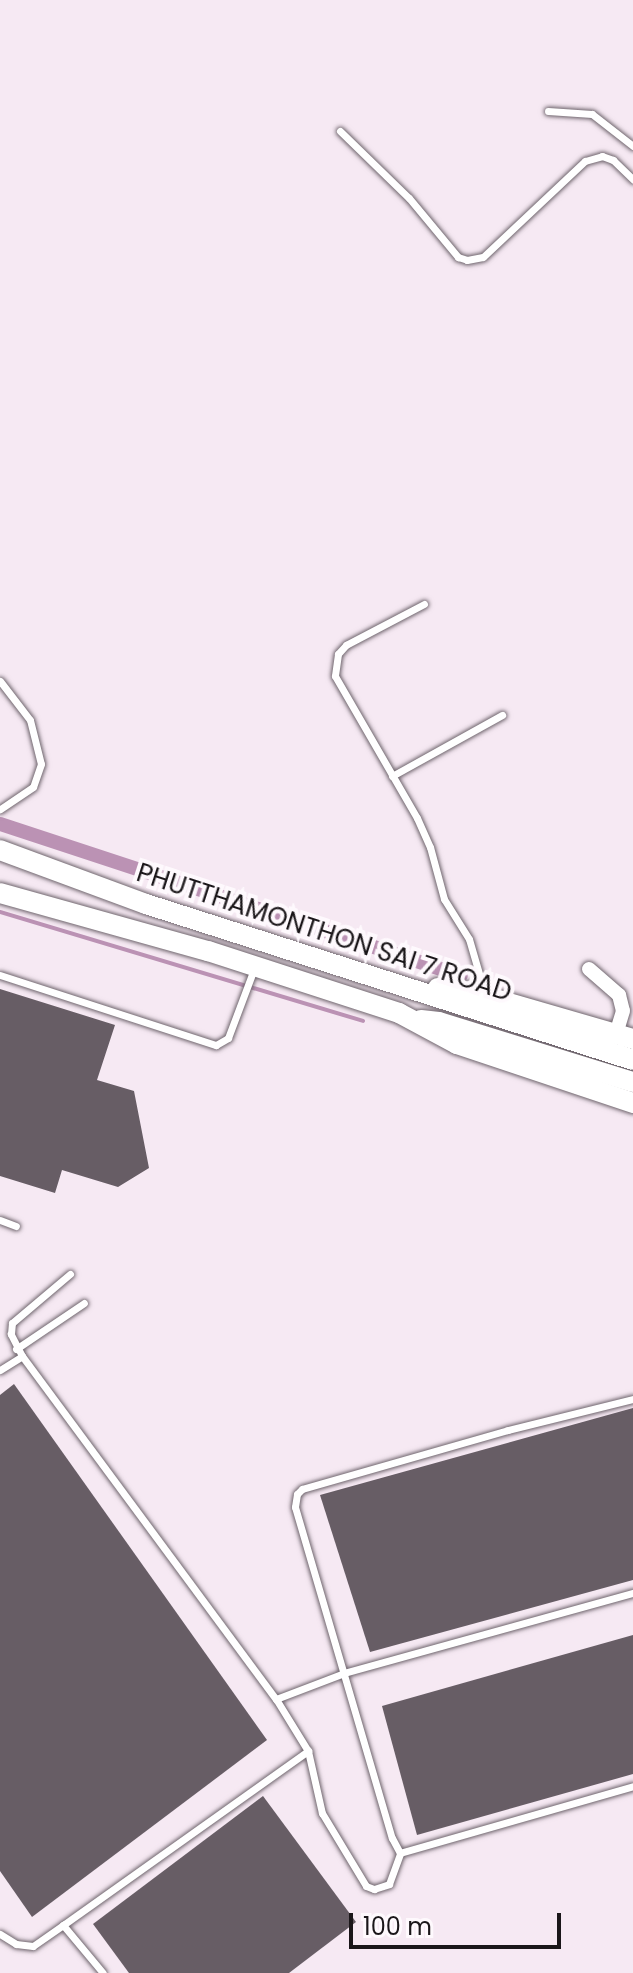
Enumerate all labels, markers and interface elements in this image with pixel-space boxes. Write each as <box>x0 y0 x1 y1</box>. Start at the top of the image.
street label: PHUTTHAMONTHON SAI 7 ROAD <box>133 858 515 1008</box>
scale bar <box>353 1897 565 1947</box>
text: 100 m <box>363 1910 432 1943</box>

